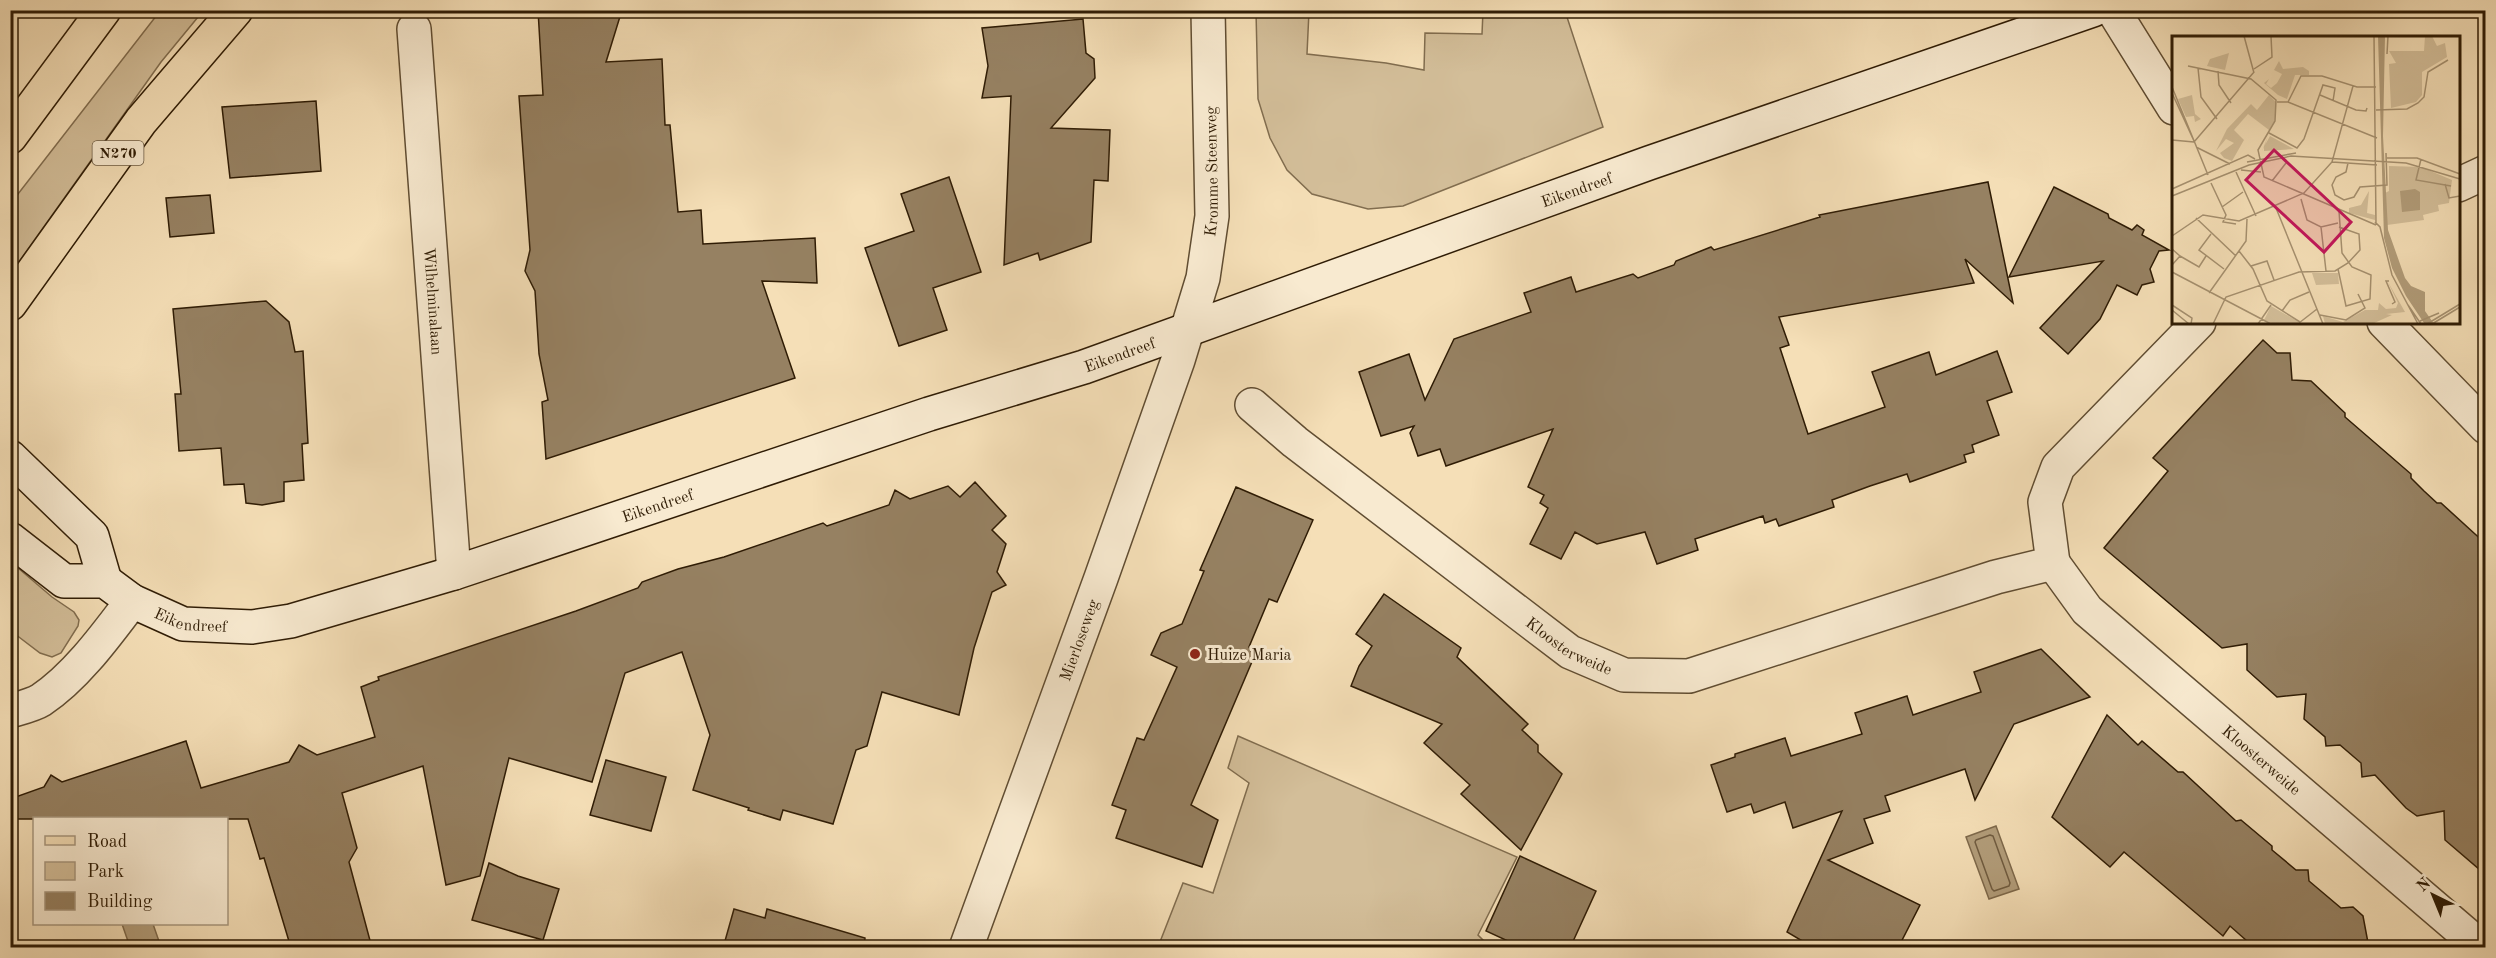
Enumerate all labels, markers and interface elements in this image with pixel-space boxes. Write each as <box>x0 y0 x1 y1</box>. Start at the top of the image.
inset map <box>2172 36 2460 324</box>
street label: Kromme Steenweg <box>1203 106 1222 238</box>
road number: N270 <box>92 141 144 165</box>
street label: Eikendreef <box>1539 171 1616 211</box>
street label: Wilhelminalaan <box>420 247 444 356</box>
street label: Eikendreef <box>1082 336 1159 376</box>
street label: Eikendreef <box>620 487 697 526</box>
street label: Mierloseweg <box>1058 597 1103 684</box>
street label: Eikendreef <box>151 606 228 636</box>
street label: Kloosterweide <box>1522 615 1614 679</box>
marker: Huize Maria <box>1188 647 1202 661</box>
place label: Huize Maria <box>1207 648 1292 664</box>
street label: Kloosterweide <box>2218 723 2303 799</box>
legend <box>33 817 228 925</box>
text: Road <box>87 833 127 851</box>
text: Park <box>87 863 124 881</box>
north arrow <box>2403 865 2463 925</box>
text: N <box>2414 875 2435 896</box>
text: Building <box>87 893 153 911</box>

